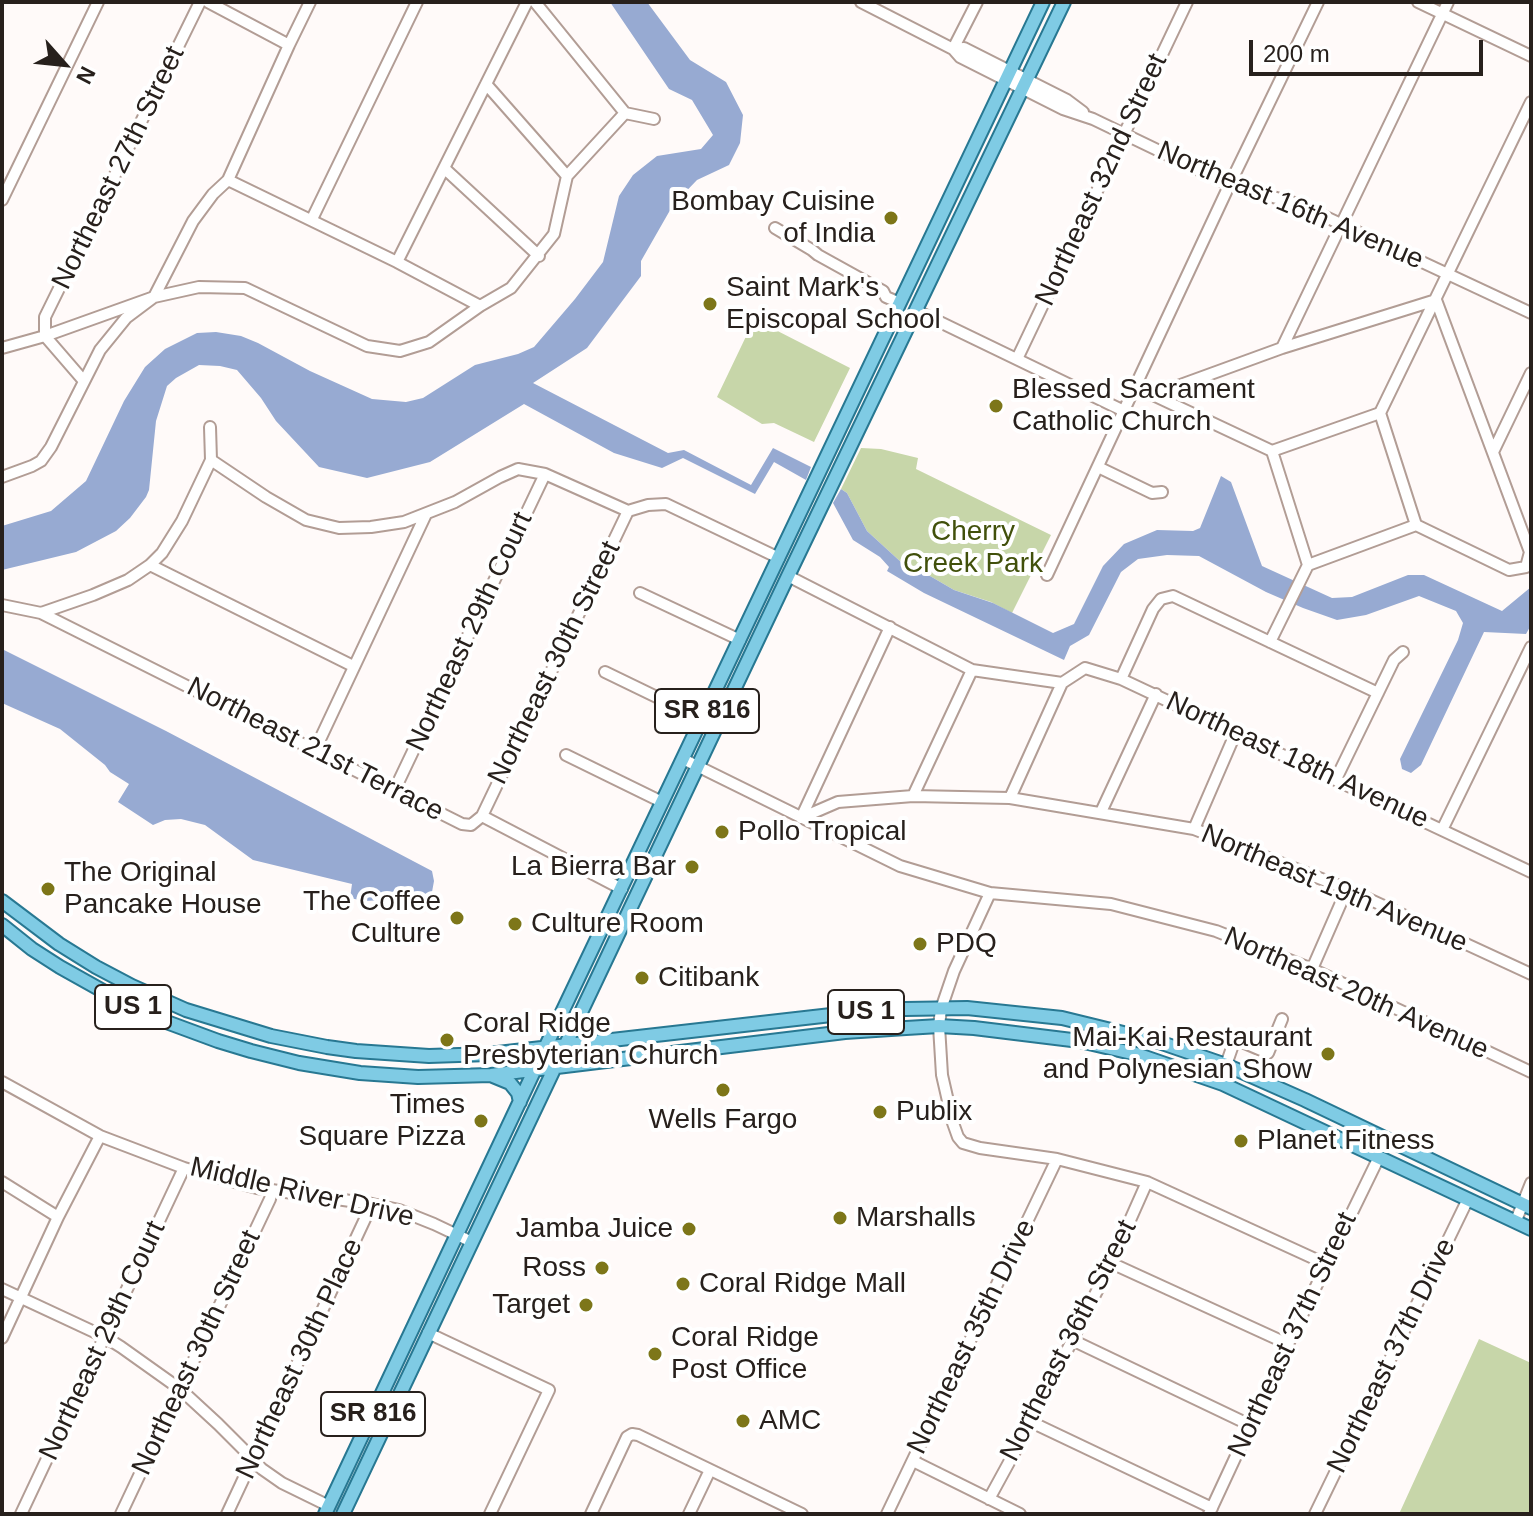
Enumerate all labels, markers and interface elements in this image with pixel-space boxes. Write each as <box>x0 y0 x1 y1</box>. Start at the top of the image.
north arrow <box>24 24 104 104</box>
scale bar <box>1253 24 1487 74</box>
text: 200 m <box>1263 40 1330 67</box>
street label: Northeast 27th Street <box>46 41 192 295</box>
street label: Northeast 32nd Street <box>1029 49 1175 311</box>
street label: Northeast 16th Avenue <box>1152 135 1428 277</box>
place label: Bombay Cuisine of India <box>671 185 875 251</box>
marker: Bombay Cuisine of India <box>882 209 900 227</box>
place label: Saint Mark's Episcopal School <box>726 271 941 337</box>
marker: Saint Mark's Episcopal School <box>701 295 719 313</box>
place label: Blessed Sacrament Catholic Church <box>1012 373 1255 439</box>
marker: Blessed Sacrament Catholic Church <box>987 397 1005 415</box>
street label: Northeast 29th Court <box>400 507 540 757</box>
park label: Cherry Creek Park <box>903 515 1043 581</box>
street label: Northeast 30th Street <box>482 536 628 790</box>
street label: Northeast 21st Terrace <box>181 671 449 829</box>
street label: Northeast 18th Avenue <box>1160 685 1434 837</box>
road number: SR 816 <box>655 689 759 733</box>
place label: Pollo Tropical <box>738 815 907 849</box>
street label: Northeast 19th Avenue <box>1196 818 1472 960</box>
marker: Pollo Tropical <box>713 823 731 841</box>
place label: La Bierra Bar <box>511 850 676 884</box>
place label: The Original Pancake House <box>64 856 262 922</box>
marker: La Bierra Bar <box>683 858 701 876</box>
marker: The Original Pancake House <box>39 880 57 898</box>
place label: The Coffee Culture <box>303 885 441 951</box>
place label: Culture Room <box>531 907 704 941</box>
marker: The Coffee Culture <box>448 909 466 927</box>
marker: Culture Room <box>506 915 524 933</box>
street label: Northeast 20th Avenue <box>1219 921 1493 1067</box>
place label: PDQ <box>936 927 997 961</box>
marker: PDQ <box>911 935 929 953</box>
place label: Citibank <box>658 961 759 995</box>
marker: Citibank <box>633 969 651 987</box>
road number: US 1 <box>95 985 171 1029</box>
road number: US 1 <box>828 990 904 1034</box>
place label: Coral Ridge Presbyterian Church <box>463 1007 718 1073</box>
place label: Mai-Kai Restaurant and Polynesian Show <box>1043 1021 1312 1087</box>
marker: Coral Ridge Presbyterian Church <box>438 1031 456 1049</box>
marker: Mai-Kai Restaurant and Polynesian Show <box>1319 1045 1337 1063</box>
marker: Wells Fargo <box>714 1081 732 1099</box>
place label: Times Square Pizza <box>298 1088 465 1154</box>
place label: Publix <box>896 1095 972 1129</box>
place label: Wells Fargo <box>649 1103 797 1137</box>
marker: Publix <box>871 1103 889 1121</box>
marker: Times Square Pizza <box>472 1112 490 1130</box>
place label: Planet Fitness <box>1257 1124 1434 1158</box>
marker: Planet Fitness <box>1232 1132 1250 1150</box>
street label: Middle River Drive <box>187 1151 417 1235</box>
place label: Marshalls <box>856 1201 976 1235</box>
street label: Northeast 37th Street <box>1222 1207 1364 1463</box>
marker: Marshalls <box>831 1209 849 1227</box>
place label: Jamba Juice <box>516 1212 673 1246</box>
street label: Northeast 35th Drive <box>901 1214 1043 1460</box>
street label: Northeast 36th Street <box>994 1215 1144 1467</box>
street label: Northeast 29th Court <box>33 1216 173 1466</box>
marker: Jamba Juice <box>680 1220 698 1238</box>
street label: Northeast 30th Street <box>126 1225 268 1481</box>
street label: Northeast 30th Place <box>230 1233 370 1485</box>
street label: Northeast 37th Drive <box>1321 1233 1463 1479</box>
place label: Ross <box>522 1251 586 1285</box>
marker: Ross <box>593 1259 611 1277</box>
place label: Coral Ridge Mall <box>699 1267 906 1301</box>
marker: Coral Ridge Mall <box>674 1275 692 1293</box>
place label: Target <box>492 1288 570 1322</box>
marker: Target <box>577 1296 595 1314</box>
place label: Coral Ridge Post Office <box>671 1321 819 1387</box>
marker: Coral Ridge Post Office <box>646 1345 664 1363</box>
road number: SR 816 <box>321 1392 425 1436</box>
place label: AMC <box>759 1404 821 1438</box>
marker: AMC <box>734 1412 752 1430</box>

